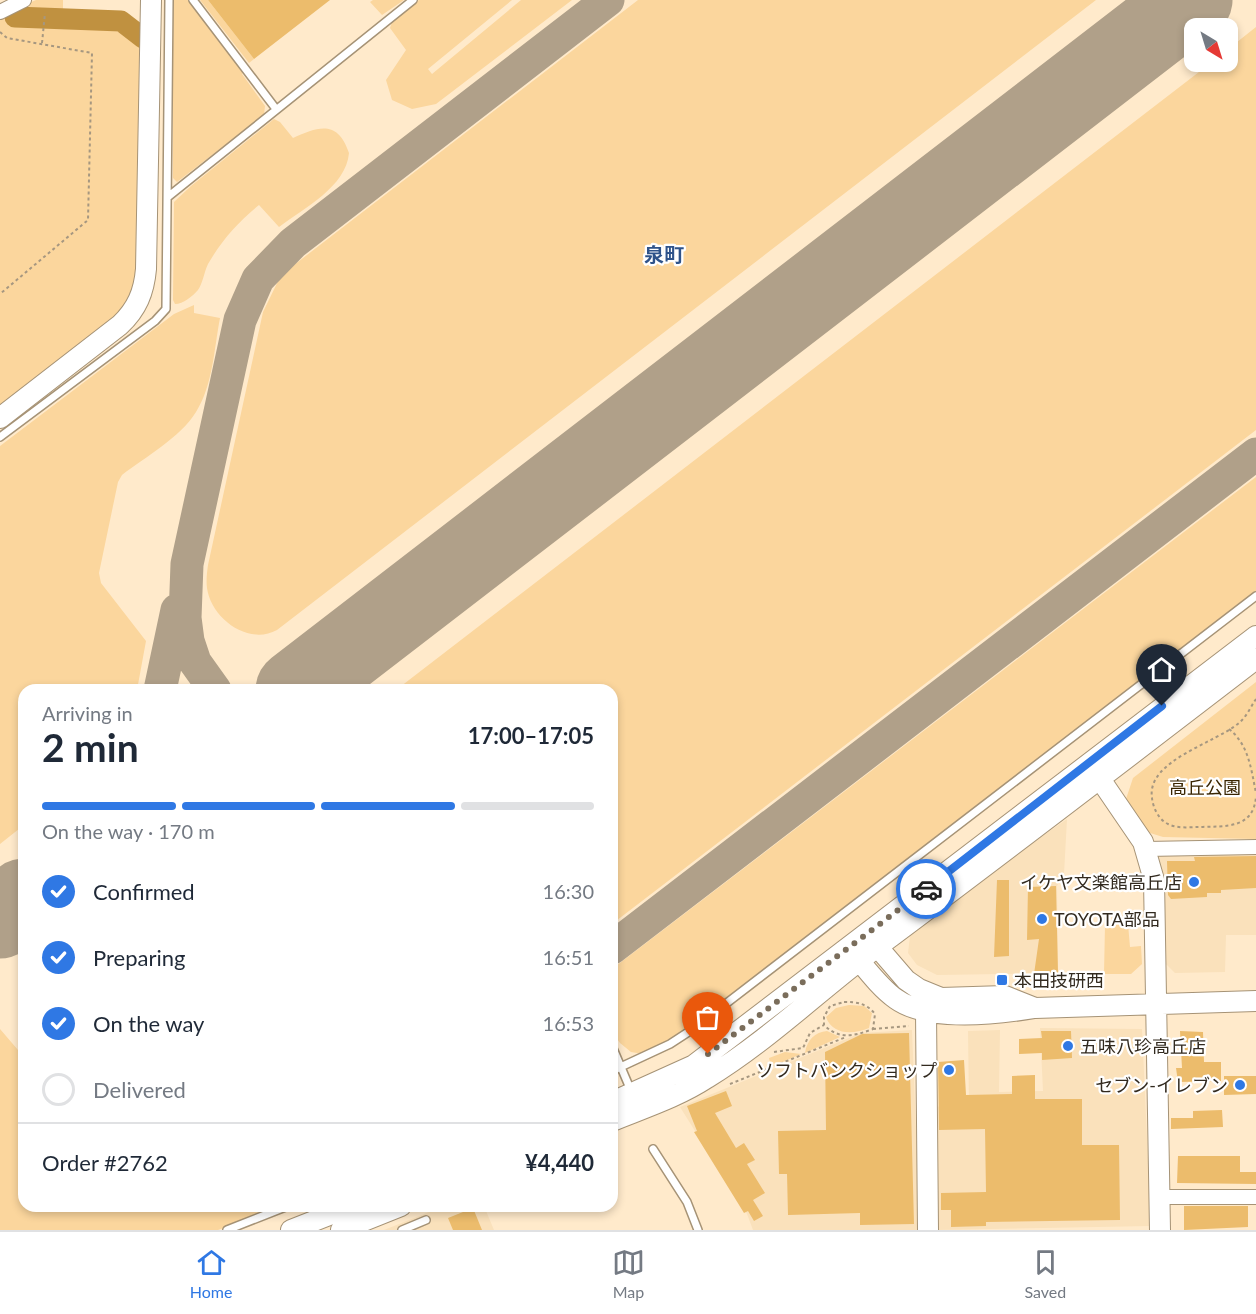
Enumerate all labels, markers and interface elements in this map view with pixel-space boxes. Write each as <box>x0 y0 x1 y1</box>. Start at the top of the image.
north arrow <box>1184 18 1238 72</box>
map controls <box>1184 18 1238 72</box>
district label: 泉町 <box>644 242 684 266</box>
pin <box>1136 644 1187 706</box>
icon: home <box>1145 653 1178 686</box>
text: Arriving in <box>42 701 133 725</box>
text: 17:00–17:05 <box>468 722 594 749</box>
text: 2 min <box>42 724 139 770</box>
park label: 高丘公園 <box>1169 776 1241 798</box>
text: On the way · 170 m <box>42 819 215 843</box>
courier <box>896 859 956 919</box>
place label: イケヤ文楽館高丘店 <box>1020 871 1182 893</box>
icon: car <box>910 873 943 906</box>
icon: check <box>42 875 75 908</box>
marker: イケヤ文楽館高丘店 <box>1187 875 1201 889</box>
text: Confirmed <box>93 878 195 905</box>
text: 16:30 <box>543 879 594 903</box>
place label: TOYOTA部品 <box>1054 908 1160 930</box>
marker: TOYOTA部品 <box>1035 912 1049 926</box>
icon: check <box>42 941 75 974</box>
text: Preparing <box>93 944 185 971</box>
text: 16:51 <box>543 945 594 969</box>
place label: 本田技研西 <box>1014 969 1104 991</box>
marker: 本田技研西 <box>995 973 1009 987</box>
pin <box>682 992 733 1054</box>
icon: bag <box>691 1001 724 1034</box>
icon: check <box>42 1007 75 1040</box>
text: On the way <box>93 1010 204 1037</box>
text: 16:53 <box>543 1011 594 1035</box>
place label: 五味八珍高丘店 <box>1080 1035 1206 1057</box>
marker: 五味八珍高丘店 <box>1061 1039 1075 1053</box>
place label: ソフトバンクショップ <box>756 1059 937 1081</box>
marker: ソフトバンクショップ <box>942 1063 956 1077</box>
place label: セブン-イレブン <box>1095 1074 1228 1096</box>
text: Delivered <box>93 1076 186 1103</box>
marker: セブン-イレブン <box>1233 1078 1247 1092</box>
text: Order #2762 <box>42 1149 168 1176</box>
text: ¥4,440 <box>525 1149 594 1176</box>
tab: Home <box>190 1246 232 1301</box>
tab: Map <box>612 1246 645 1301</box>
tab: Saved <box>1024 1246 1066 1301</box>

